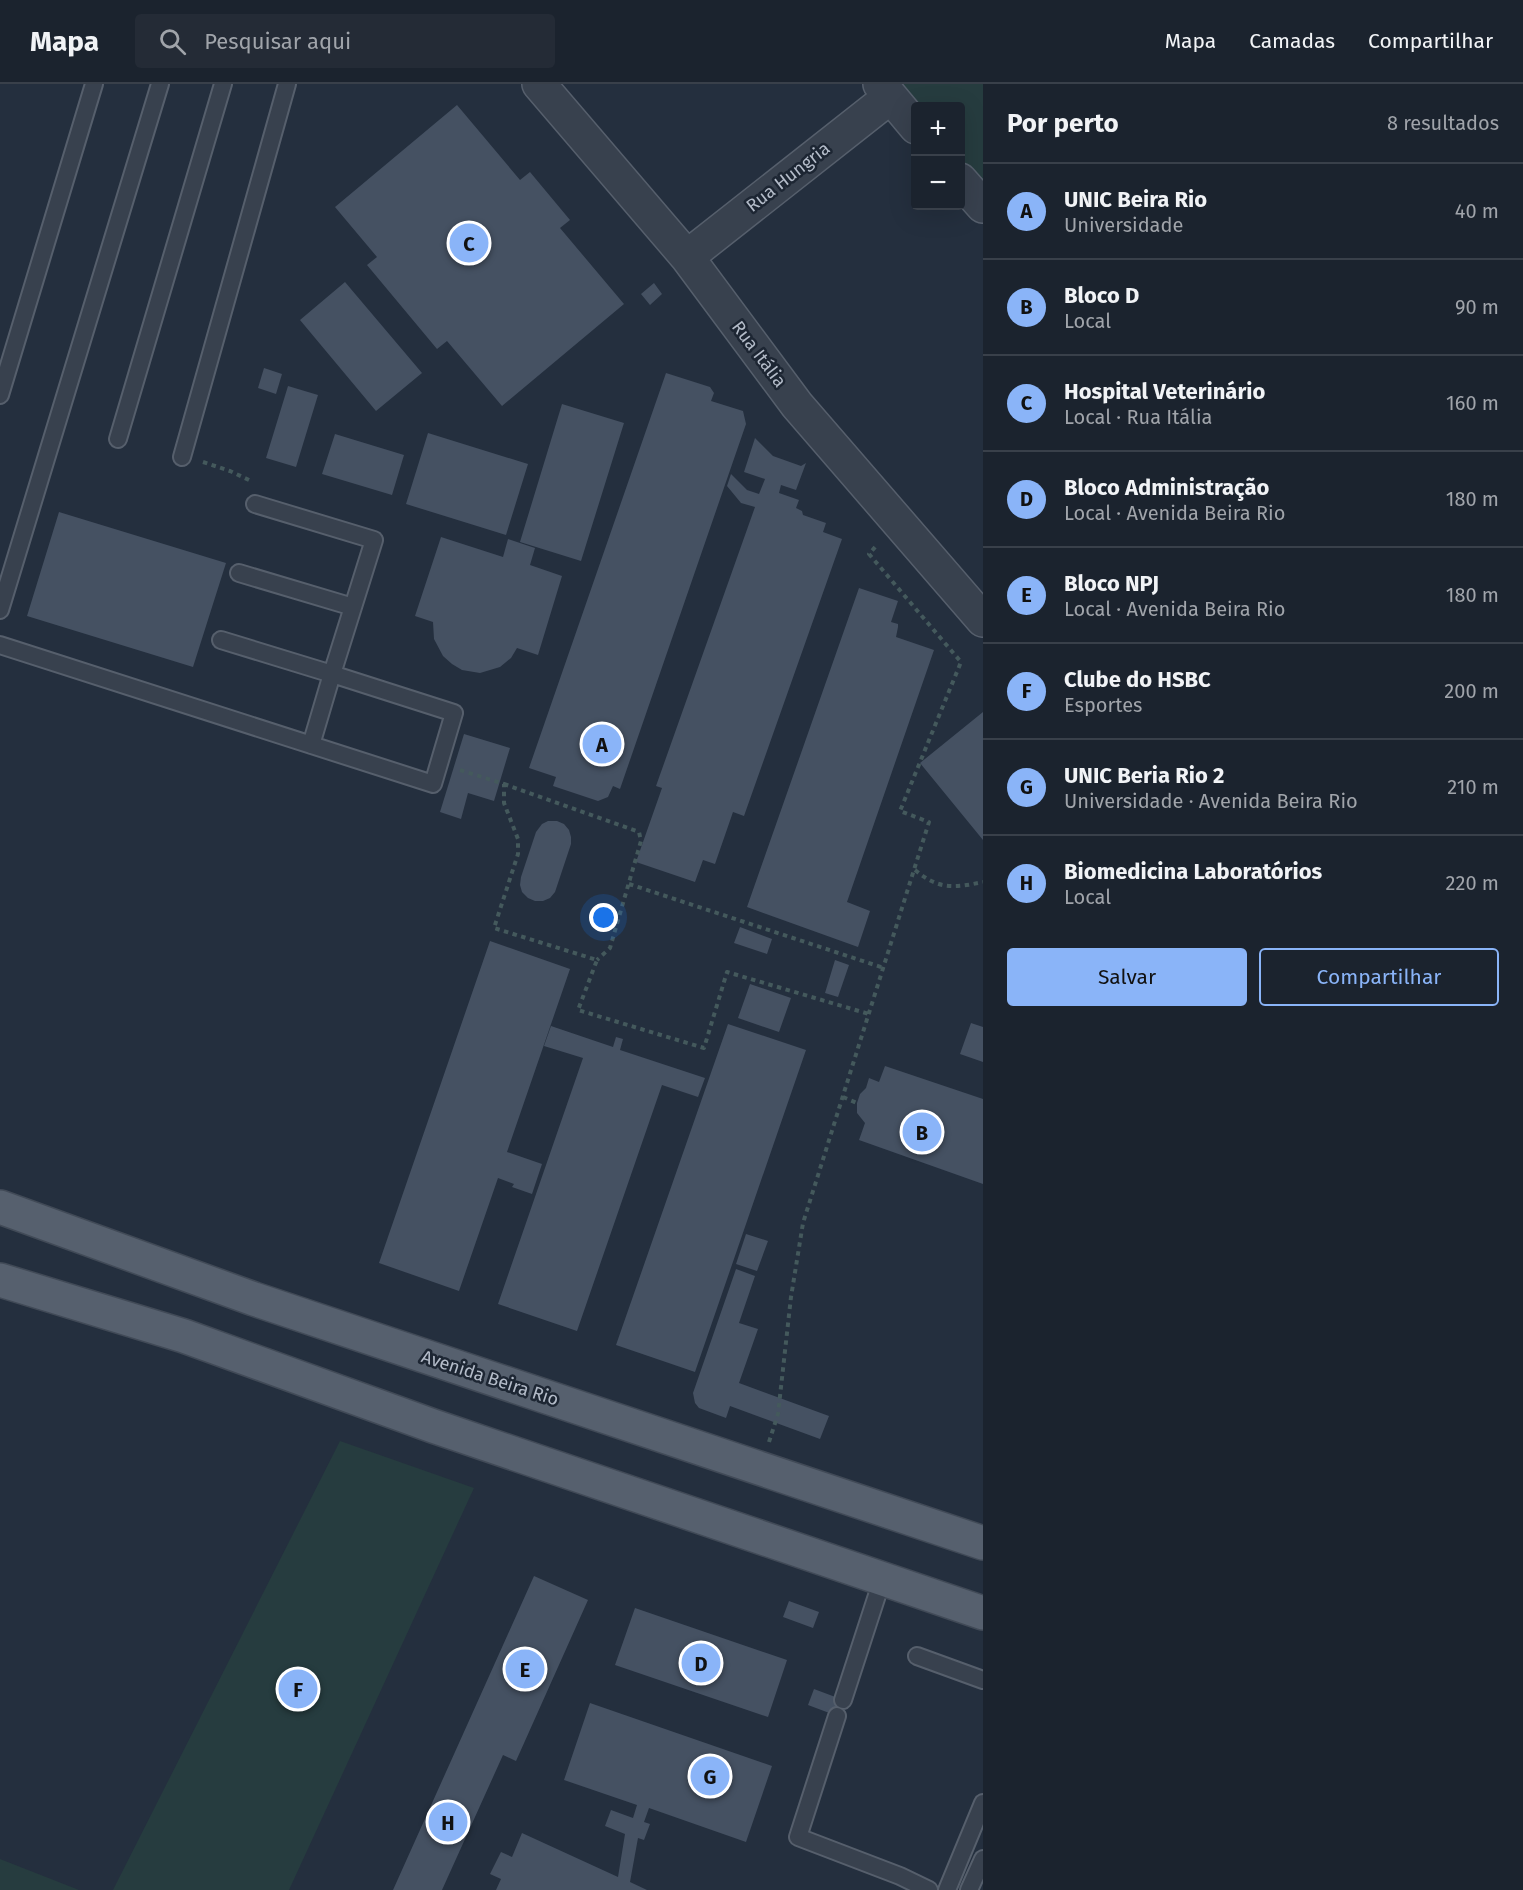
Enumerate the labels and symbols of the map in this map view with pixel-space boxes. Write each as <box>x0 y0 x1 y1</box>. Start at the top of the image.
street label: Rua Hungria <box>742 137 834 217</box>
pin: C <box>450 220 488 266</box>
street label: Rua Itália <box>727 316 791 392</box>
pin: A <box>582 722 622 766</box>
your location <box>589 903 618 932</box>
pin: B <box>902 1110 942 1154</box>
street label: Avenida Beira Rio <box>419 1345 561 1411</box>
pin: D <box>682 1640 720 1686</box>
pin: E <box>506 1646 544 1692</box>
pin: F <box>278 1666 318 1712</box>
pin: G <box>690 1754 730 1798</box>
pin: H <box>428 1800 468 1844</box>

